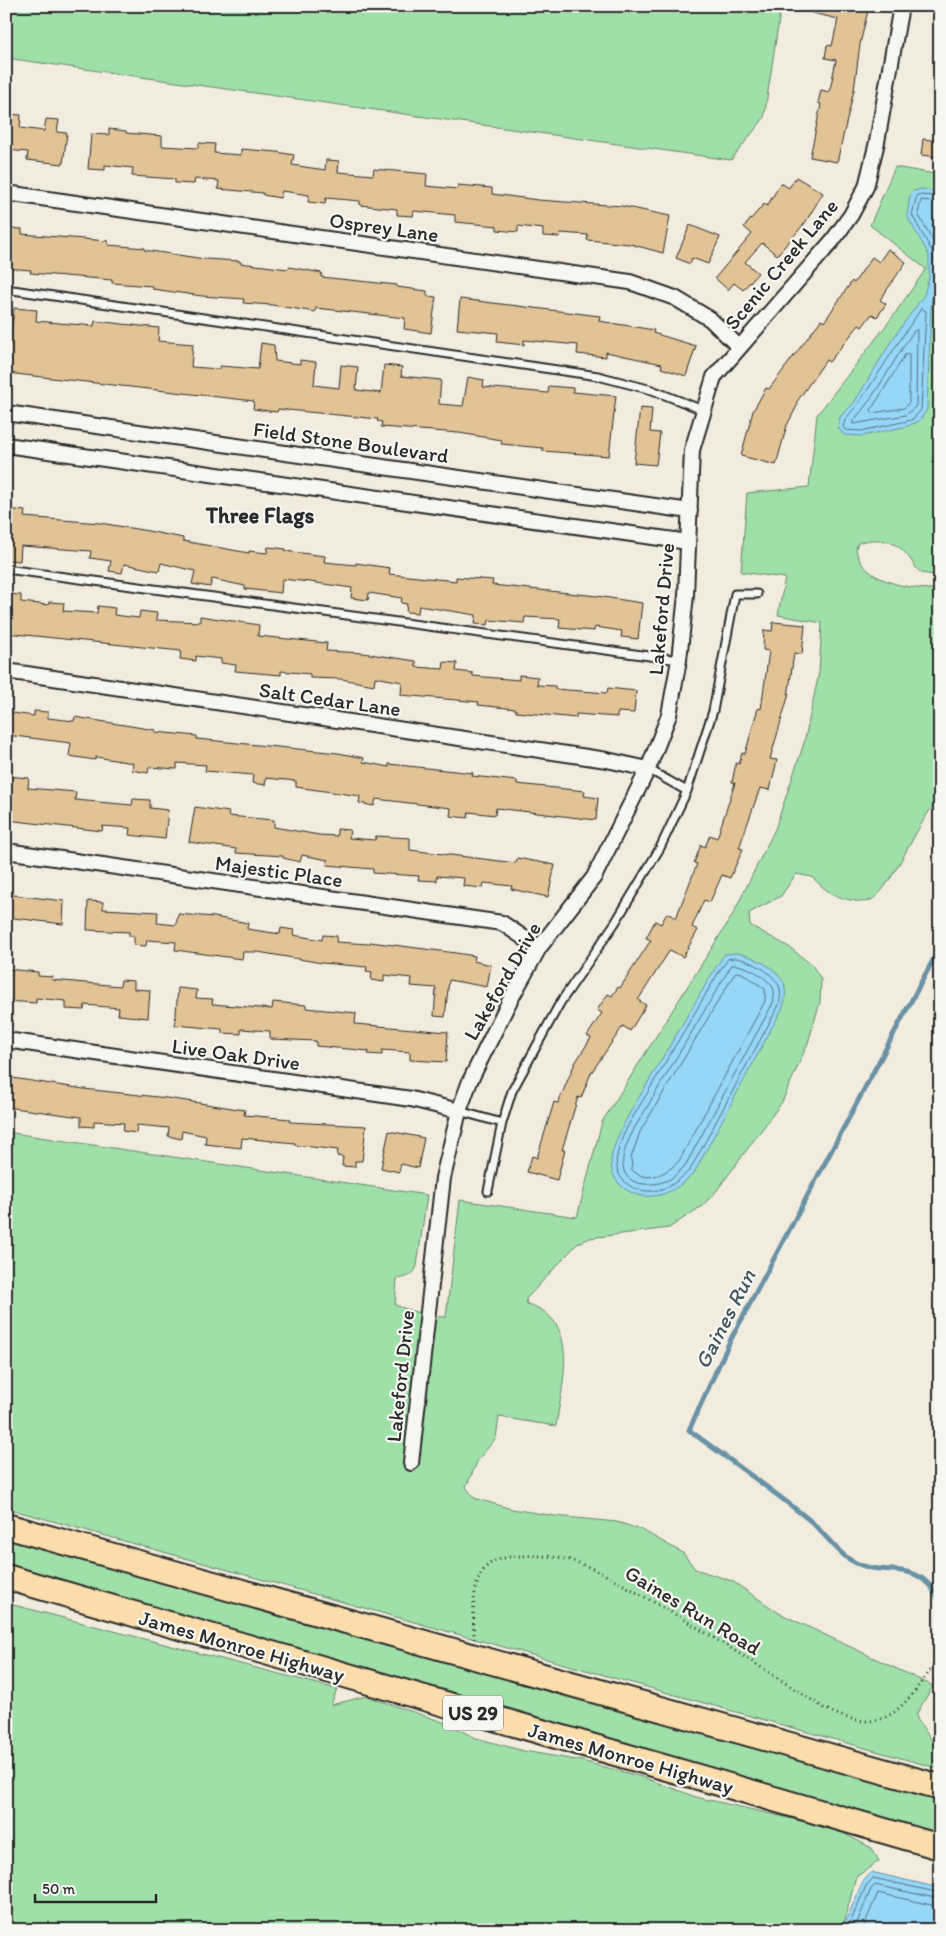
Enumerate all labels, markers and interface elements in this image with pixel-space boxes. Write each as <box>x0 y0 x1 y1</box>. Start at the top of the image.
street label: Scenic Creek Lane <box>719 194 843 334</box>
street label: Osprey Lane <box>328 207 440 247</box>
street label: Field Stone Boulevard <box>252 416 450 468</box>
district label: Three Flags <box>205 502 314 529</box>
street label: Lakeford Drive <box>643 542 679 676</box>
street label: Salt Cedar Lane <box>258 677 402 721</box>
street label: Majestic Place <box>214 850 344 892</box>
street label: Lakeford Drive <box>458 917 546 1045</box>
street label: Live Oak Drive <box>170 1033 302 1075</box>
water label: Gaines Run <box>688 1264 762 1373</box>
street label: Lakeford Drive <box>381 1309 419 1443</box>
street label: Gaines Run Road <box>621 1560 766 1661</box>
street label: James Monroe Highway <box>136 1605 348 1687</box>
road number: US 29 <box>443 1696 503 1730</box>
street label: James Monroe Highway <box>525 1717 737 1799</box>
scale bar <box>35 1871 156 1903</box>
text: 50 m <box>42 1880 75 1898</box>

